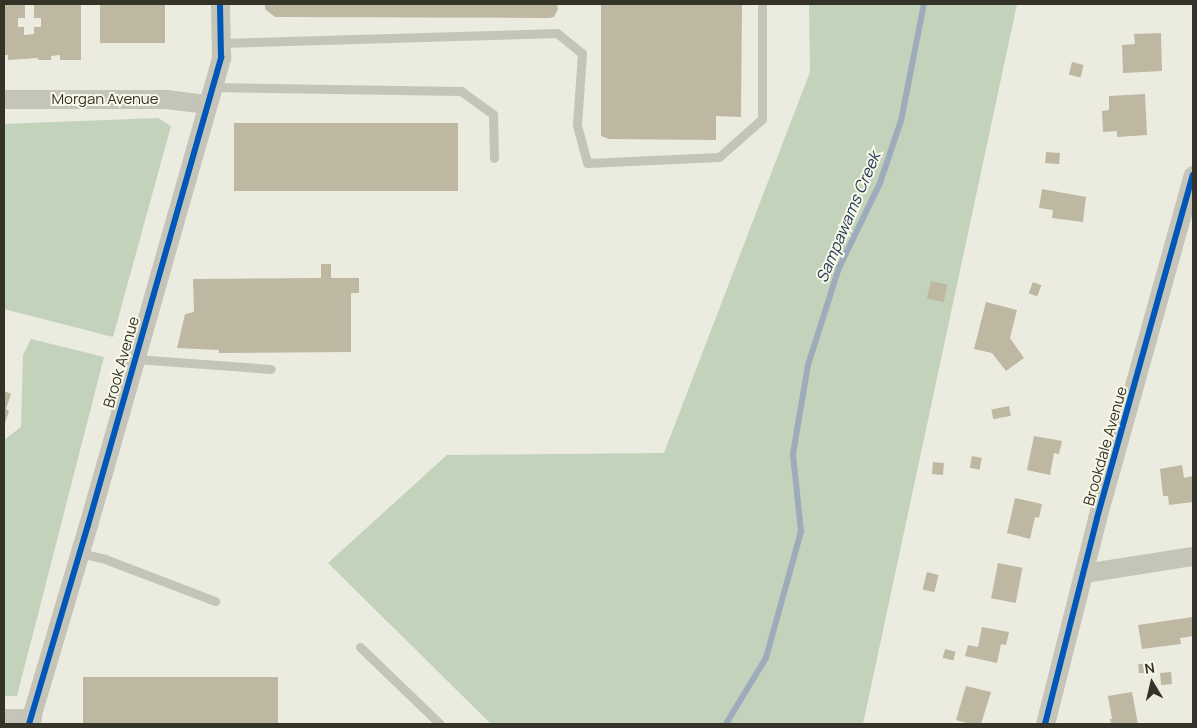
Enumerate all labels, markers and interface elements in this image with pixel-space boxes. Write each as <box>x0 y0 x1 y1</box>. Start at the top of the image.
street label: Morgan Avenue <box>51 90 159 108</box>
water label: Sampawams Creek <box>812 149 884 285</box>
street label: Brook Avenue <box>99 314 143 410</box>
street label: Brookdale Avenue <box>1079 384 1131 508</box>
north arrow <box>1127 658 1177 708</box>
text: N <box>1143 658 1156 678</box>

